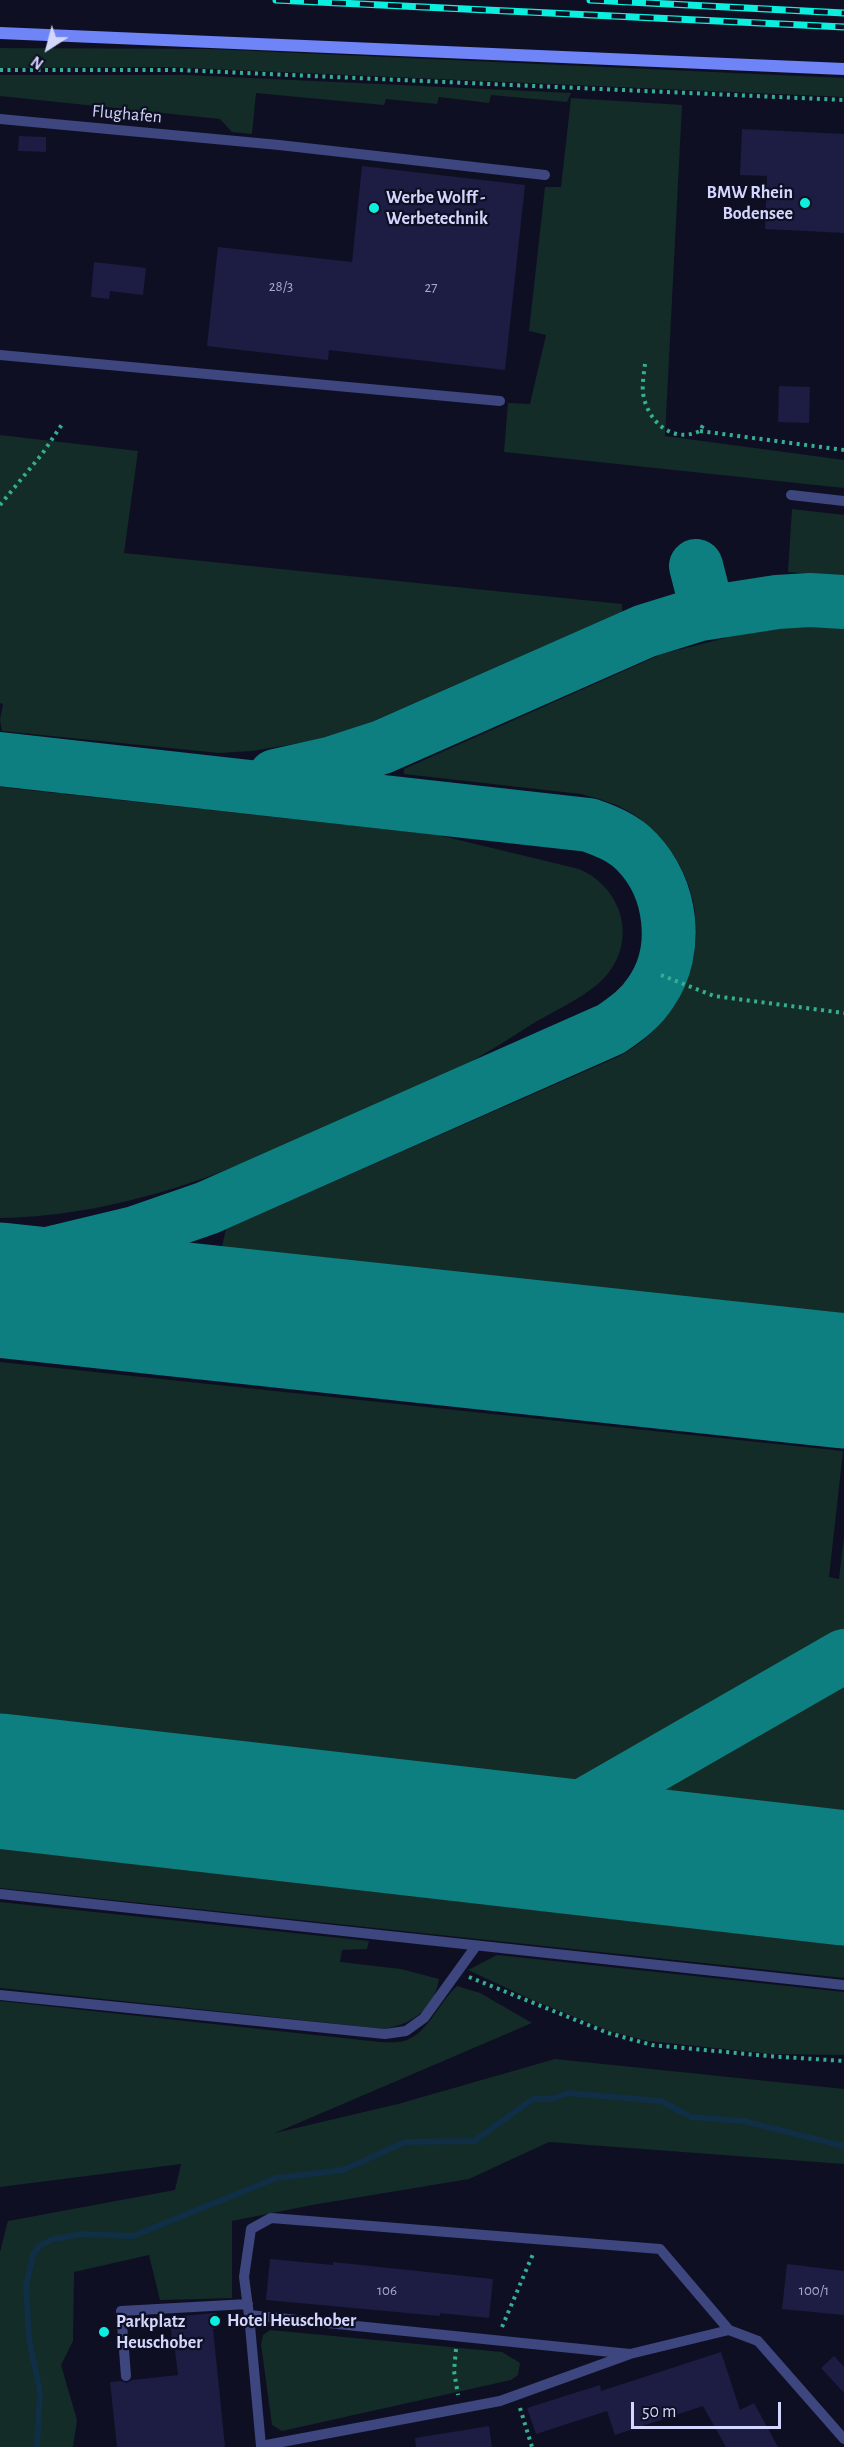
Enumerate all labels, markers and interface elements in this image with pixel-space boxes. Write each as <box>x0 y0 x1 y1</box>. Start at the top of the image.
north arrow <box>18 18 78 78</box>
text: N <box>28 53 47 72</box>
street label: Flughafen <box>91 100 163 128</box>
place label: BMW Rhein Bodensee <box>707 182 793 224</box>
place label: Werbe Wolff - Werbetechnik <box>386 187 488 230</box>
marker: BMW Rhein Bodensee <box>798 196 812 210</box>
marker: Werbe Wolff - Werbetechnik <box>367 201 381 215</box>
house number: 28/3 <box>269 277 293 295</box>
house number: 27 <box>424 278 438 296</box>
house number: 106 <box>377 2281 397 2299</box>
house number: 100/1 <box>799 2281 829 2299</box>
place label: Hotel Heuschober <box>227 2310 356 2332</box>
place label: Parkplatz Heuschober <box>116 2311 202 2354</box>
marker: Hotel Heuschober <box>208 2314 222 2328</box>
marker: Parkplatz Heuschober <box>97 2325 111 2339</box>
scale bar <box>634 2390 784 2428</box>
text: 50 m <box>642 2403 676 2421</box>

